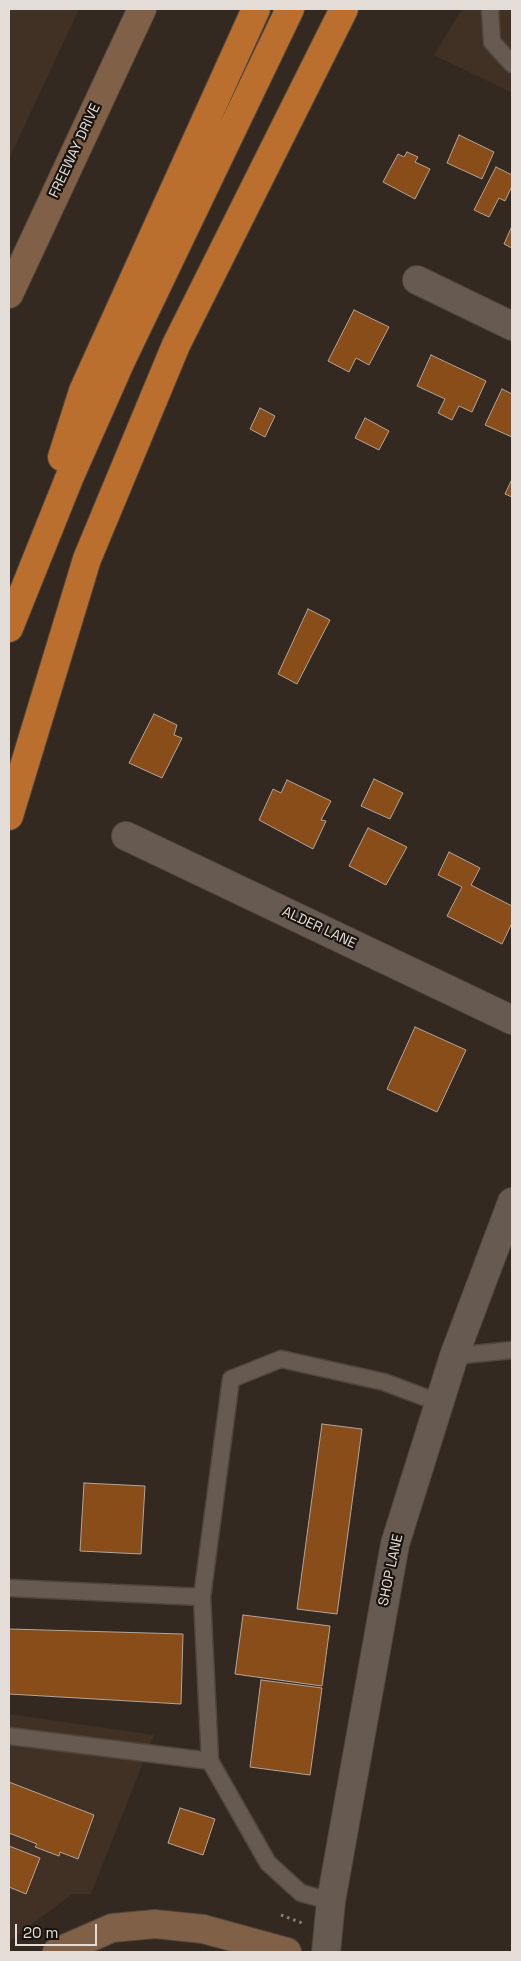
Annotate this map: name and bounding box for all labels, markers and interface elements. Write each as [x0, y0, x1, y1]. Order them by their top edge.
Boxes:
street label: FREEWAY DRIVE [46, 101, 104, 201]
street label: ALDER LANE [279, 904, 359, 952]
street label: SHOP LANE [375, 1533, 407, 1607]
scale bar [18, 1914, 100, 1946]
text: 20 m [23, 1923, 58, 1942]

